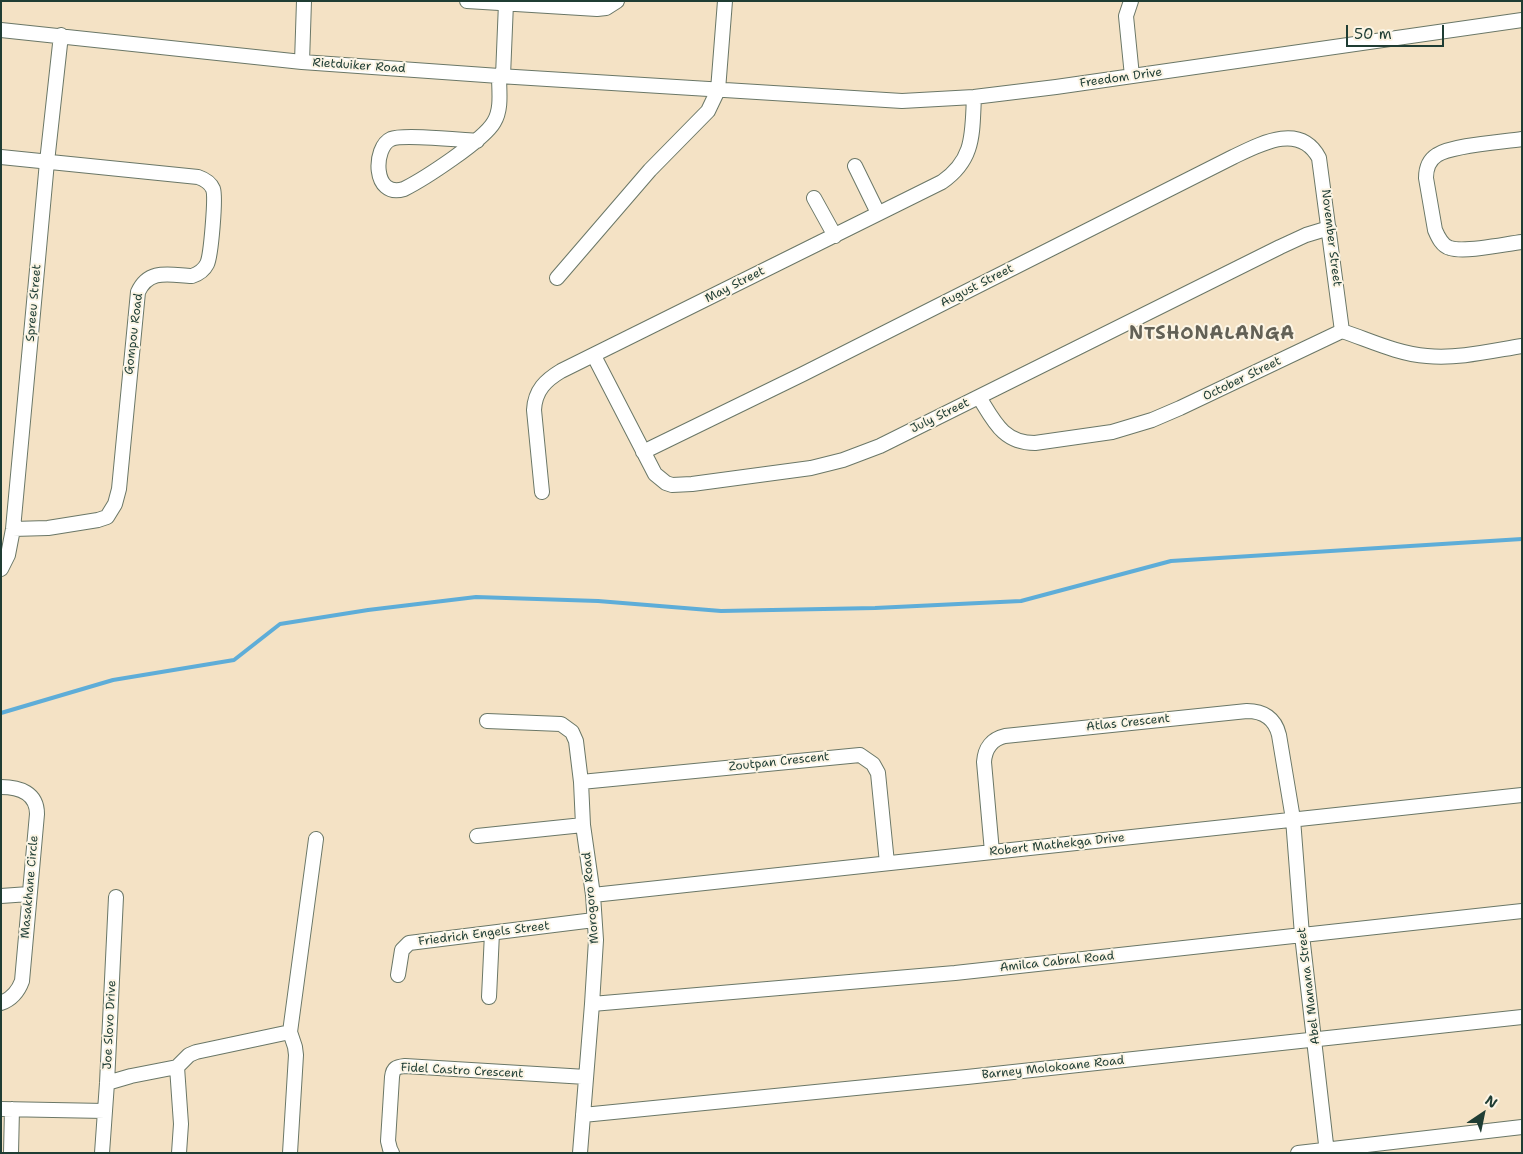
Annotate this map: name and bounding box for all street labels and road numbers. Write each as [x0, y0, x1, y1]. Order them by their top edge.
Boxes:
street label: Rietduiker Road [312, 56, 406, 76]
street label: Freedom Drive [1079, 65, 1163, 91]
street label: November Street [1318, 188, 1344, 288]
street label: August Street [938, 261, 1016, 311]
street label: Spreeu Street [23, 264, 45, 342]
street label: May Street [703, 264, 767, 306]
street label: Gompou Road [122, 293, 146, 375]
street label: October Street [1201, 354, 1283, 404]
street label: July Street [908, 396, 972, 436]
street label: Atlas Crescent [1085, 711, 1171, 735]
street label: Zoutpan Crescent [728, 750, 830, 774]
street label: Robert Mathekga Drive [989, 831, 1125, 859]
street label: Masakhane Circle [18, 835, 42, 939]
street label: Morogoro Road [580, 852, 602, 944]
street label: Friedrich Engels Street [418, 919, 550, 949]
street label: Abel Manana Street [1295, 927, 1323, 1045]
street label: Amilca Cabral Road [999, 949, 1115, 975]
street label: Joe Slovo Drive [100, 980, 120, 1070]
street label: Barney Molokoane Road [981, 1053, 1125, 1083]
street label: Fidel Castro Crescent [400, 1061, 524, 1081]

